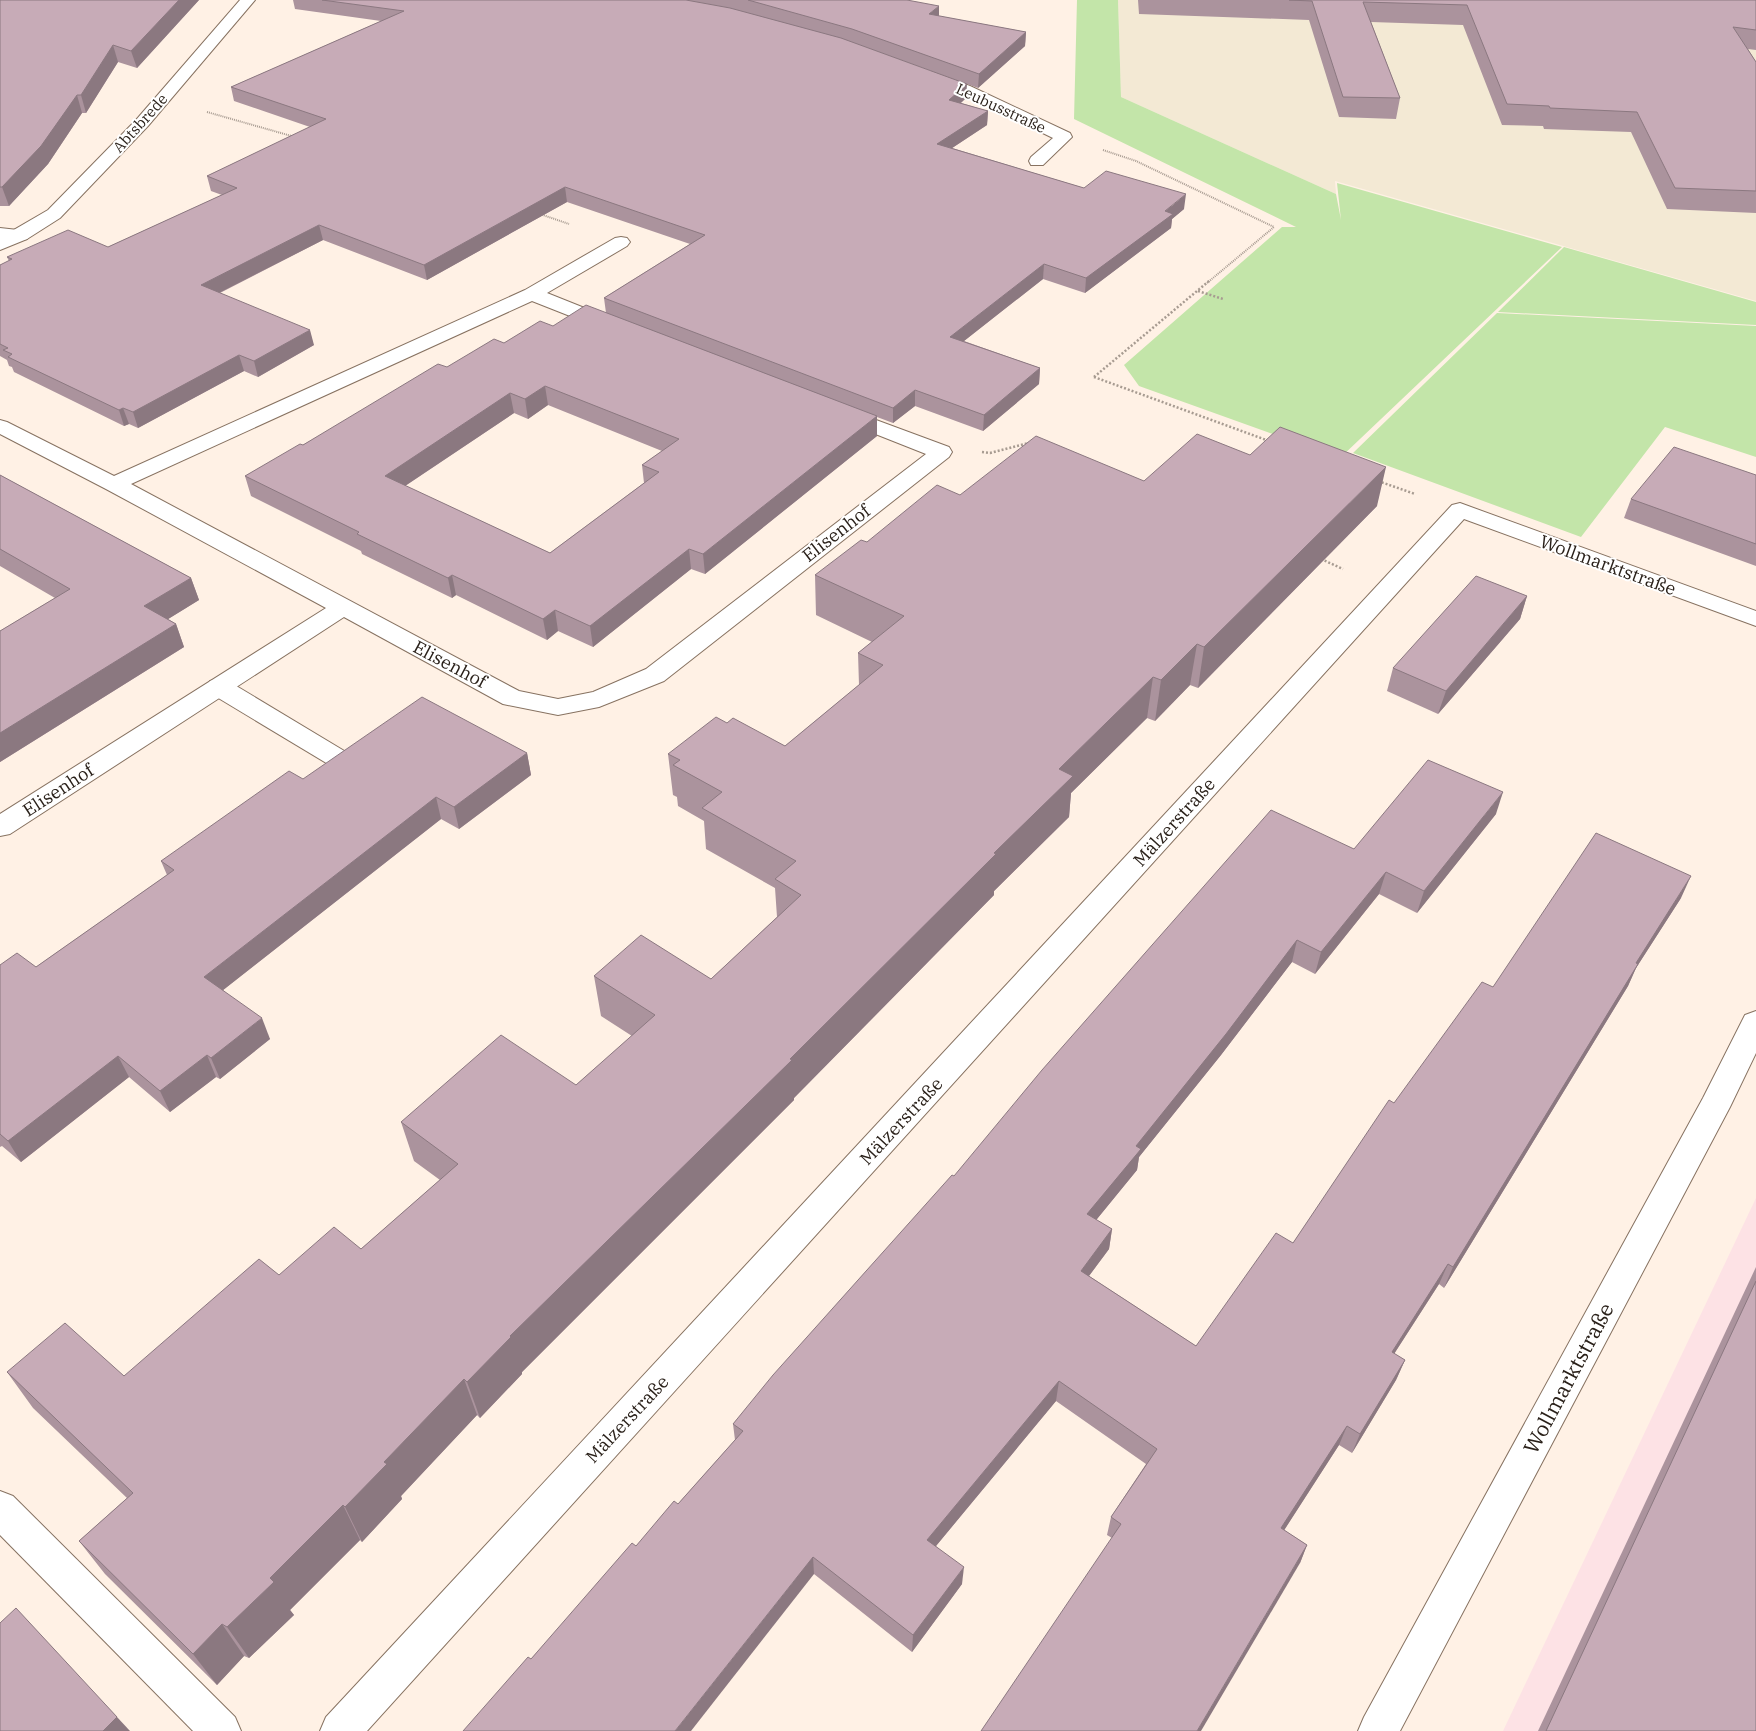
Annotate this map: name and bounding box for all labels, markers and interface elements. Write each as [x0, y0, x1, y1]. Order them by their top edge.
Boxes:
street label: Leubusstraße [953, 79, 1049, 137]
street label: Abtsbrede [109, 90, 171, 156]
street label: Elisenhof [797, 498, 876, 567]
street label: Wollmarktstraße [1537, 530, 1679, 600]
street label: Elisenhof [409, 635, 492, 694]
street label: Elisenhof [18, 758, 99, 821]
street label: Mälzerstraße [1128, 773, 1220, 871]
street label: Mälzerstraße [855, 1072, 947, 1170]
street label: Wollmarktstraße [1516, 1298, 1620, 1458]
street label: Mälzerstraße [581, 1370, 673, 1468]

